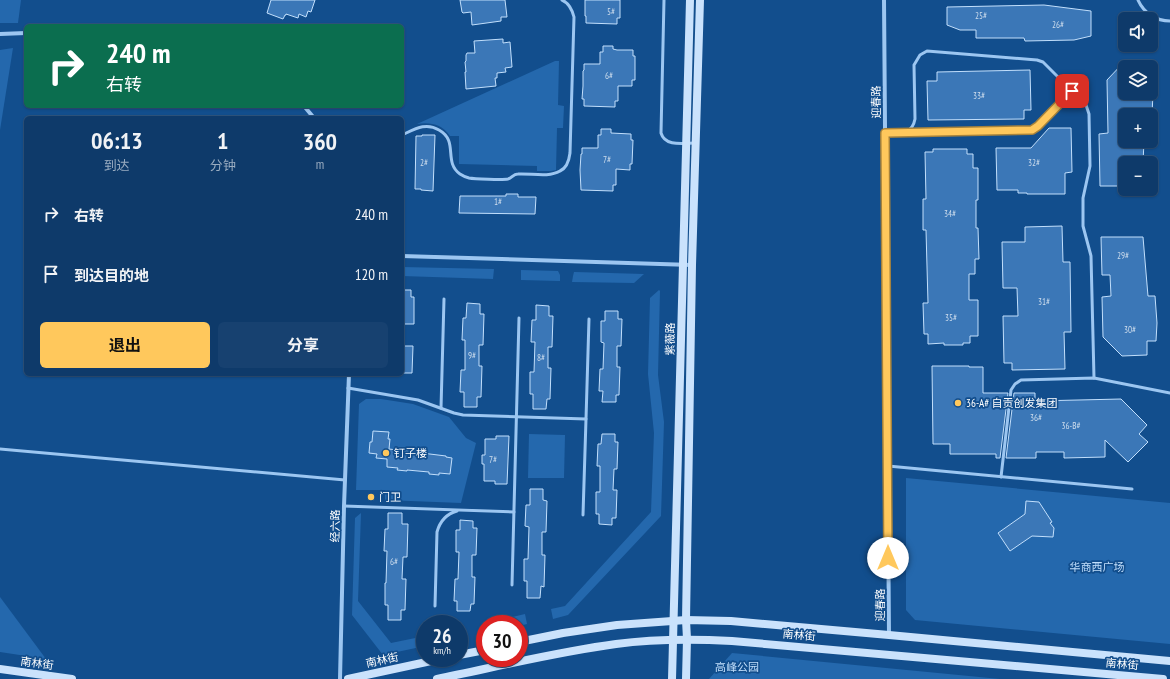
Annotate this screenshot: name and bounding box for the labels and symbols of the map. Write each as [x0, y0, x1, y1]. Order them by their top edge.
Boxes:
house number: 5# [607, 6, 615, 17]
house number: 25# [975, 10, 987, 21]
house number: 26# [1052, 19, 1064, 30]
house number: 6# [605, 70, 613, 81]
pin [1055, 74, 1089, 108]
street label: 迎春路 [869, 85, 883, 119]
house number: 33# [973, 90, 985, 101]
house number: 7# [603, 154, 611, 165]
house number: 2# [420, 157, 428, 168]
house number: 32# [1028, 157, 1040, 168]
house number: 1# [494, 196, 502, 207]
house number: 34# [944, 208, 956, 219]
house number: 29# [1117, 250, 1129, 261]
house number: 31# [1038, 296, 1050, 307]
house number: 35# [945, 312, 957, 323]
street label: 紫薇路 [663, 322, 677, 356]
house number: 30# [1124, 324, 1136, 335]
house number: 9# [468, 350, 476, 361]
house number: 8# [537, 352, 545, 363]
place label: 36-A# 自贡创发集团 [966, 396, 1058, 410]
marker: 36-A# 自贡创发集团 [953, 398, 963, 408]
house number: 36# [1030, 412, 1042, 423]
house number: 36-B# [1061, 420, 1081, 431]
place label: 钉子楼 [394, 446, 427, 460]
marker: 钉子楼 [381, 448, 391, 458]
house number: 7# [489, 454, 497, 465]
place label: 门卫 [379, 490, 401, 504]
marker: 门卫 [366, 492, 376, 502]
street label: 经六路 [328, 509, 342, 543]
position arrow [867, 537, 909, 579]
house number: 6# [390, 556, 398, 567]
park label: 华商西广场 [1070, 560, 1125, 574]
street label: 迎春路 [873, 589, 887, 622]
speed limit sign: 30 [476, 615, 528, 667]
street label: 南林街 [782, 627, 816, 643]
street label: 南林街 [364, 650, 400, 670]
street label: 南林街 [20, 654, 54, 672]
street label: 南林街 [1105, 656, 1139, 672]
park label: 高峰公园 [715, 660, 759, 674]

